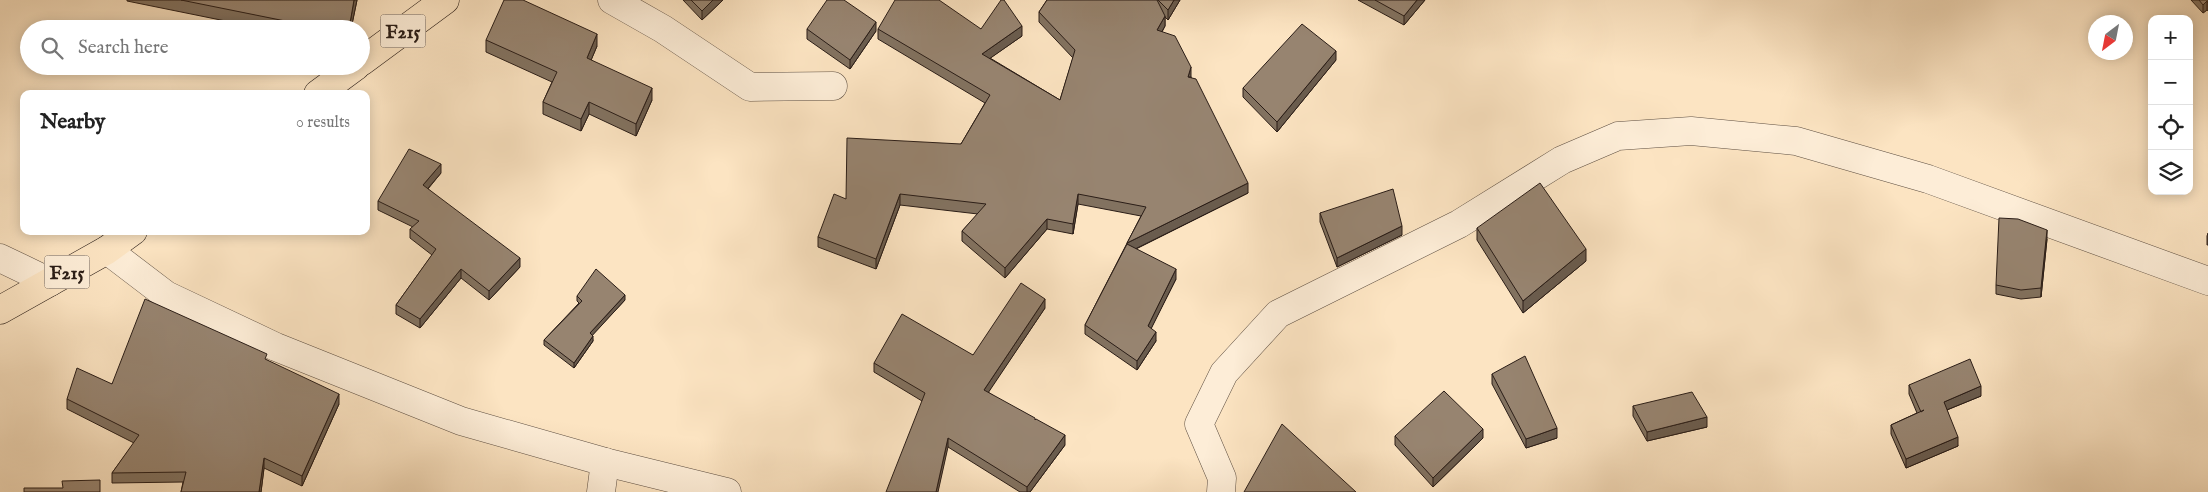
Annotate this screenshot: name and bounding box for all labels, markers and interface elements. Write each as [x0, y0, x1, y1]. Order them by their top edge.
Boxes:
road number: F215 [380, 15, 426, 48]
north arrow [2088, 15, 2133, 60]
map controls [2148, 15, 2193, 195]
button: + [2148, 15, 2193, 60]
search box [20, 20, 370, 75]
icon: search [38, 34, 66, 62]
text: Search here [78, 36, 169, 60]
button: − [2148, 60, 2193, 105]
button: locate [2148, 105, 2193, 150]
text: Nearby [40, 109, 105, 136]
text: 0 results [296, 113, 350, 133]
button: layers [2148, 150, 2193, 195]
road number: F215 [44, 256, 90, 288]

